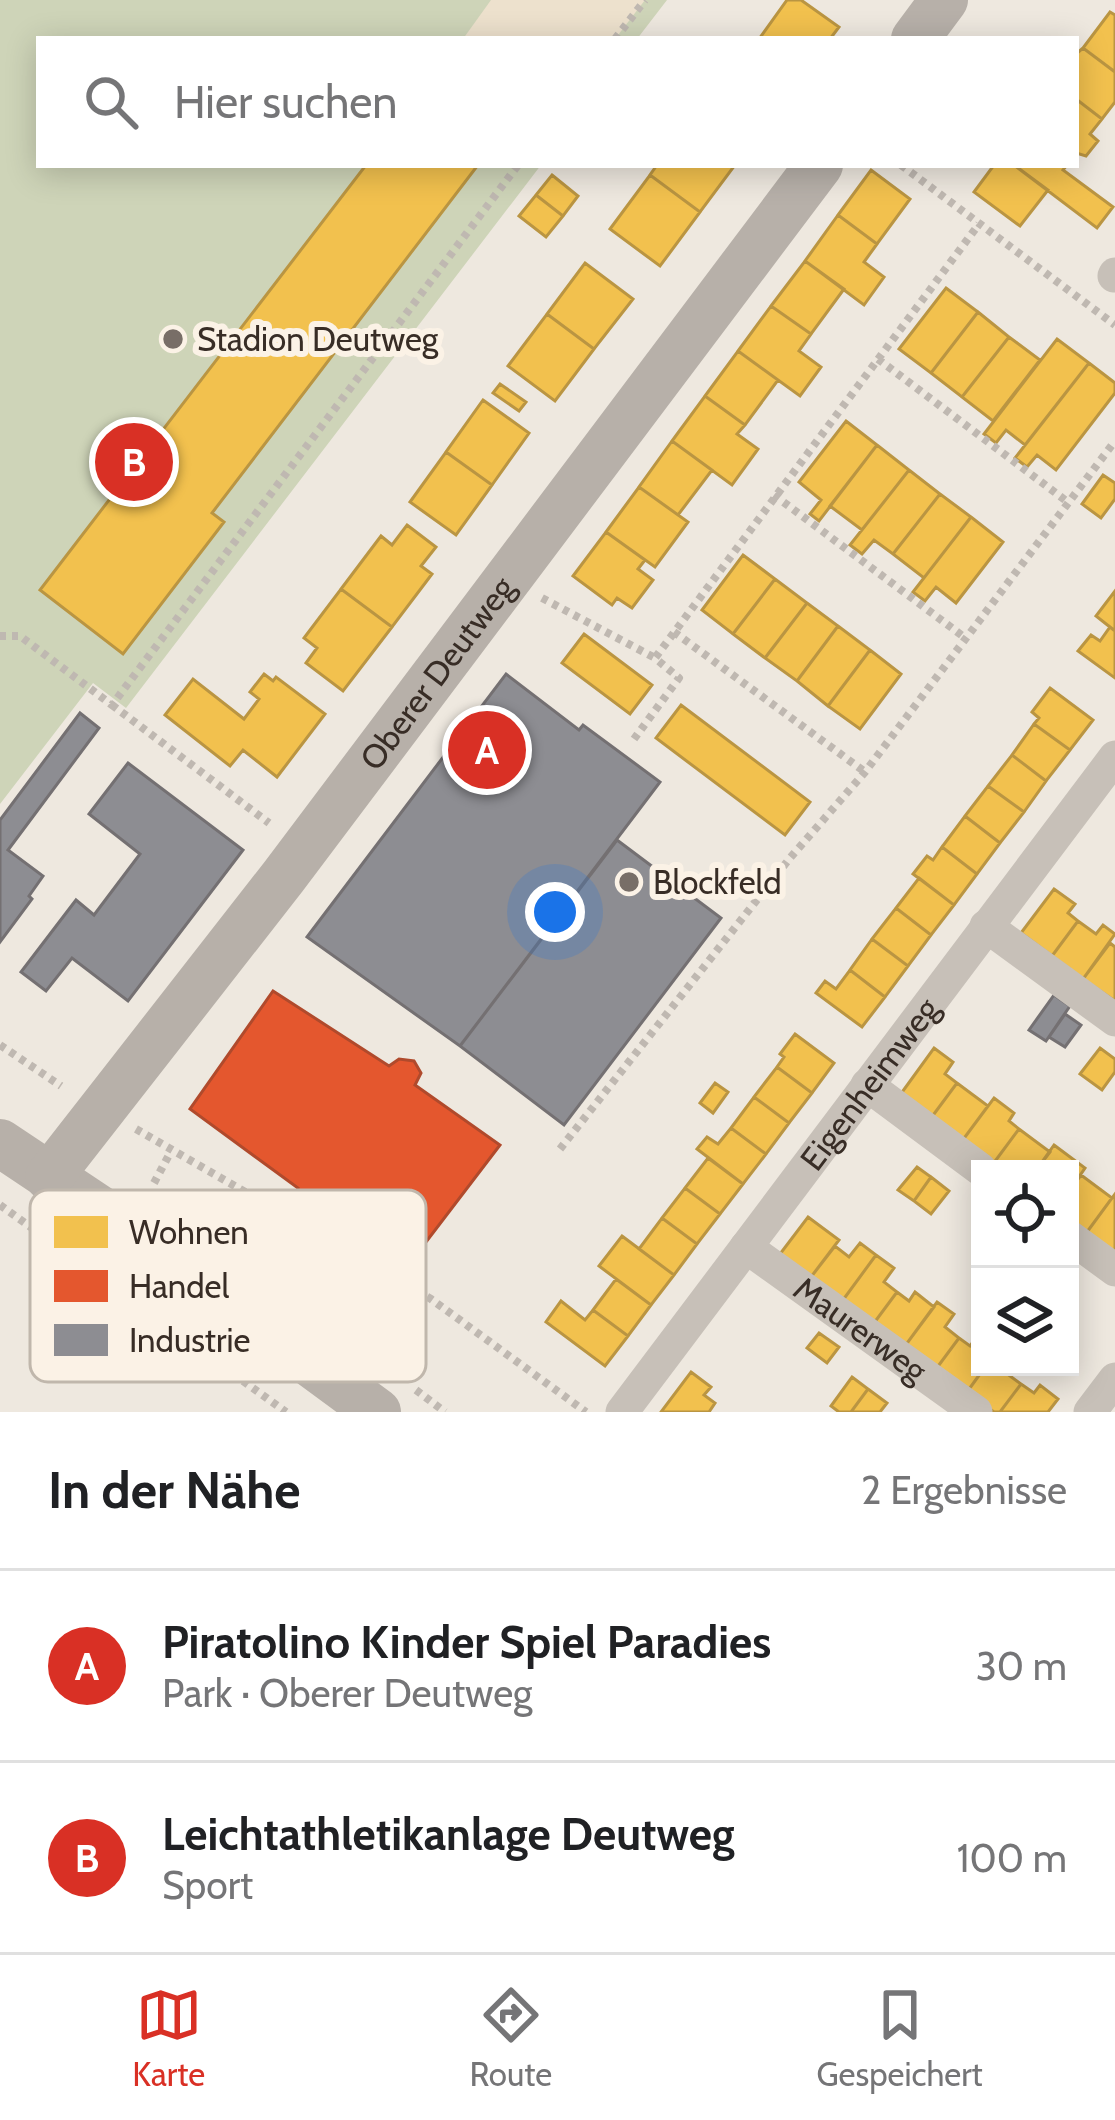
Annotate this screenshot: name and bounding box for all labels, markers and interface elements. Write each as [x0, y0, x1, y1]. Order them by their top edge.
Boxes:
search box [36, 36, 1079, 168]
icon: search [78, 69, 144, 135]
text: Hier suchen [174, 75, 398, 129]
place label: Stadion Deutweg [197, 319, 439, 359]
marker: Stadion Deutweg [160, 326, 186, 352]
pin: B [95, 417, 173, 507]
street label: Oberer Deutweg [351, 568, 523, 777]
pin: A [448, 705, 526, 795]
place label: Blockfeld [653, 862, 781, 902]
marker: Blockfeld [616, 869, 642, 895]
your location [525, 882, 585, 942]
street label: Eigenheimweg [791, 989, 947, 1178]
map controls [971, 1160, 1079, 1376]
button: locate [971, 1160, 1079, 1268]
legend [30, 1190, 426, 1382]
text: Wohnen [129, 1212, 249, 1252]
text: Handel [129, 1266, 229, 1306]
street label: Maurerweg [786, 1268, 935, 1391]
button: layers [971, 1268, 1079, 1376]
text: Industrie [129, 1320, 250, 1360]
text: In der Nähe [48, 1459, 301, 1521]
text: 2 Ergebnisse [861, 1466, 1067, 1514]
text: Piratolino Kinder Spiel Paradies [162, 1615, 771, 1669]
text: A [75, 1642, 99, 1690]
text: 30 m [976, 1642, 1067, 1690]
text: Park · Oberer Deutweg [162, 1669, 533, 1717]
text: Leichtathletikanlage Deutweg [162, 1807, 735, 1861]
text: B [75, 1834, 99, 1882]
text: 100 m [957, 1834, 1067, 1882]
text: Sport [162, 1861, 253, 1909]
tab: Karte [132, 1982, 205, 2094]
tab: Route [470, 1982, 552, 2094]
tab: Gespeichert [817, 1982, 983, 2094]

